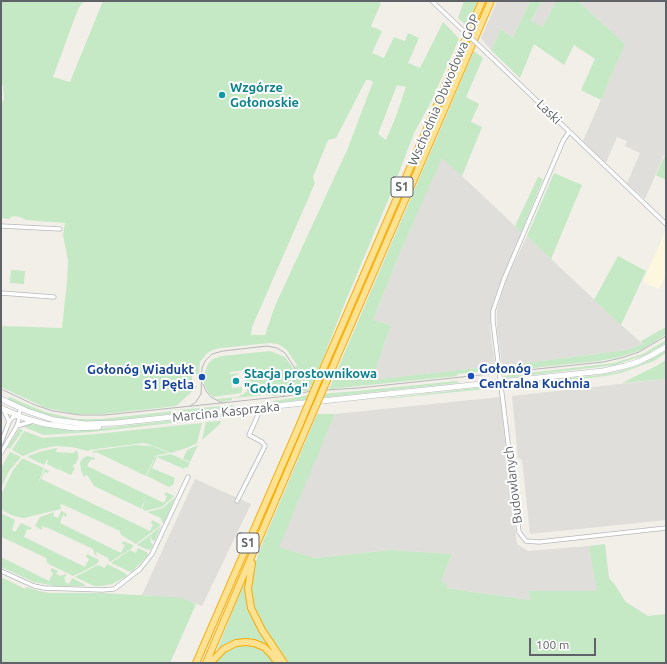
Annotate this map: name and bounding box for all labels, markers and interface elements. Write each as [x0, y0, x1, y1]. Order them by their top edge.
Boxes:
street label: Wschodnia Obwodowa GOP [405, 12, 483, 168]
place label: Wzgórze Gołonoskie [230, 80, 299, 111]
marker: Wzgórze Gołonoskie [217, 90, 227, 100]
street label: Laski [533, 96, 565, 128]
road number: S1 [391, 177, 413, 197]
place label: Gołonóg Centralna Kuchnia [479, 361, 590, 392]
place label: Gołonóg Wiadukt S1 Pętla [87, 362, 194, 393]
place label: Stacja prostownikowa "Gołonóg" [244, 366, 377, 397]
marker: Gołonóg Centralna Kuchnia [466, 371, 476, 381]
marker: Gołonóg Wiadukt S1 Pętla [197, 372, 207, 382]
marker: Stacja prostownikowa "Gołonóg" [231, 376, 241, 386]
street label: Marcina Kasprzaka [172, 399, 280, 425]
street label: Budowlanych [500, 445, 526, 525]
road number: S1 [237, 533, 259, 553]
scale bar [531, 630, 598, 656]
text: 100 m [536, 638, 569, 651]

